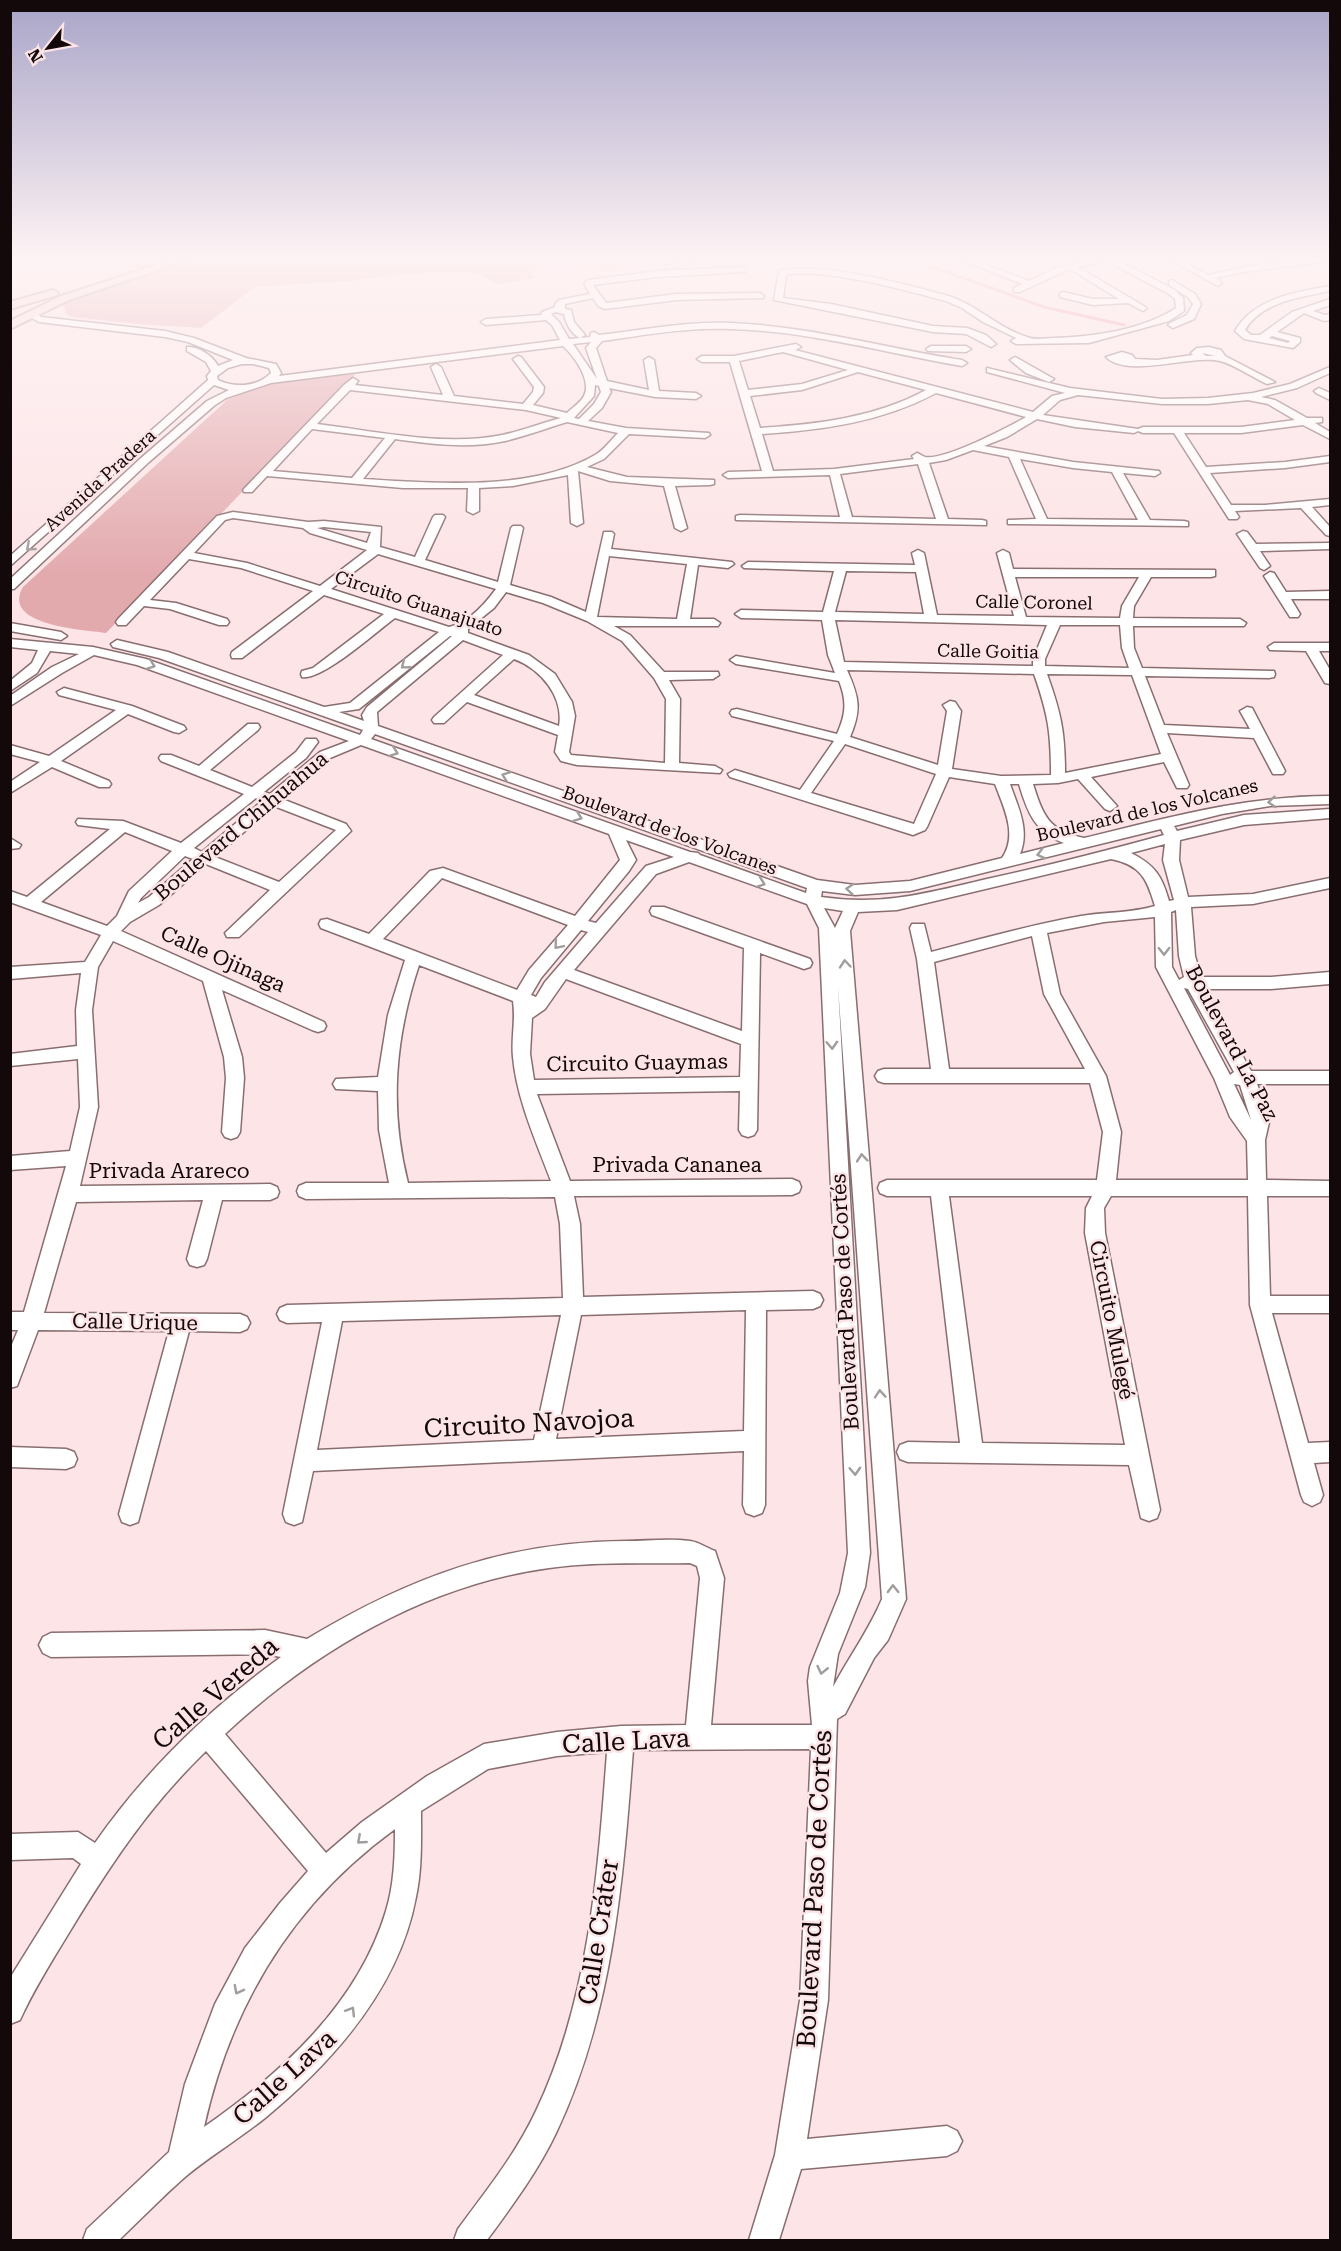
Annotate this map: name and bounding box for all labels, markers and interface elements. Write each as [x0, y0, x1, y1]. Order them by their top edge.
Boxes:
north arrow [18, 18, 78, 78]
text: N [24, 45, 47, 66]
street label: Avenida Pradera [40, 425, 160, 535]
one-way arrow [26, 540, 37, 551]
street label: Circuito Guanajuato [332, 566, 506, 640]
street label: Calle Coronel [975, 590, 1093, 614]
street label: Calle Goitia [937, 640, 1039, 662]
one-way arrow [145, 658, 156, 671]
one-way arrow [401, 658, 412, 669]
one-way arrow [388, 745, 399, 758]
street label: Boulevard Chihuahua [149, 746, 333, 906]
one-way arrow [501, 770, 512, 783]
street label: Boulevard de los Volcanes [1034, 774, 1260, 846]
street label: Boulevard de los Volcanes [560, 781, 780, 879]
one-way arrow [1268, 795, 1277, 808]
one-way arrow [572, 810, 582, 823]
one-way arrow [1036, 847, 1046, 860]
one-way arrow [755, 875, 766, 888]
one-way arrow [846, 883, 855, 896]
street label: Calle Ojinaga [157, 921, 290, 997]
one-way arrow [555, 938, 566, 949]
one-way arrow [1158, 947, 1170, 956]
one-way arrow [839, 959, 852, 968]
street label: Boulevard La Paz [1181, 961, 1283, 1125]
one-way arrow [826, 1041, 839, 1050]
street label: Circuito Guaymas [546, 1049, 728, 1077]
street label: Privada Cananea [592, 1153, 762, 1177]
one-way arrow [856, 1154, 869, 1163]
street label: Privada Arareco [88, 1159, 250, 1183]
street label: Boulevard Paso de Cortés [826, 1173, 864, 1431]
street label: Circuito Mulegé [1085, 1238, 1139, 1402]
street label: Calle Urique [72, 1309, 198, 1335]
one-way arrow [874, 1390, 887, 1399]
street label: Circuito Navojoa [423, 1403, 635, 1443]
one-way arrow [848, 1466, 861, 1475]
one-way arrow [887, 1584, 899, 1593]
street label: Calle Vereda [146, 1630, 284, 1756]
one-way arrow [816, 1665, 829, 1675]
street label: Calle Lava [561, 1723, 691, 1759]
street label: Boulevard Paso de Cortés [791, 1729, 837, 2049]
one-way arrow [357, 1833, 368, 1844]
street label: Calle Cráter [572, 1857, 624, 2007]
one-way arrow [234, 1983, 245, 1994]
one-way arrow [344, 2007, 355, 2018]
street label: Calle Lava [226, 2023, 342, 2131]

